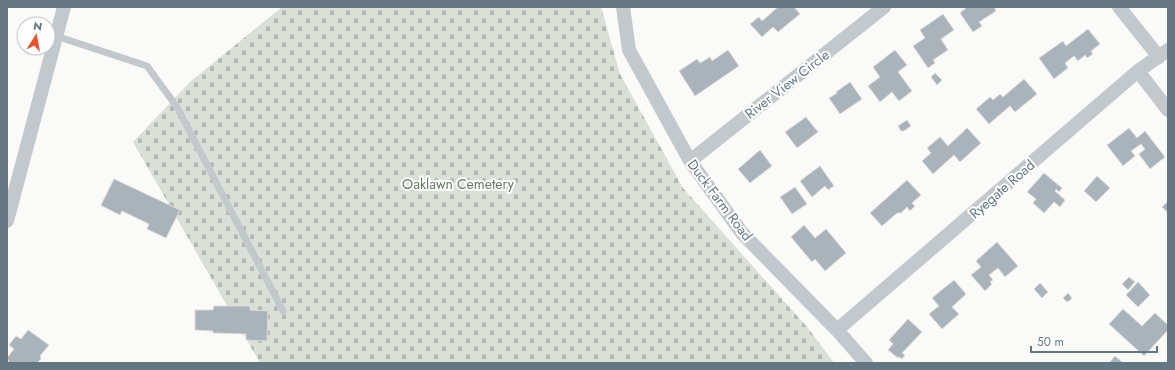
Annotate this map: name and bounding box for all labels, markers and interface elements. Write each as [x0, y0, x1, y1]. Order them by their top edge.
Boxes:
north arrow [16, 16, 56, 56]
text: N [32, 17, 44, 35]
street label: River View Circle [741, 45, 833, 123]
street label: Duck Farm Road [683, 155, 757, 245]
street label: Ryegate Road [965, 155, 1039, 223]
park label: Oaklawn Cemetery [402, 174, 515, 194]
scale bar [1031, 328, 1157, 354]
text: 50 m [1037, 333, 1064, 351]

